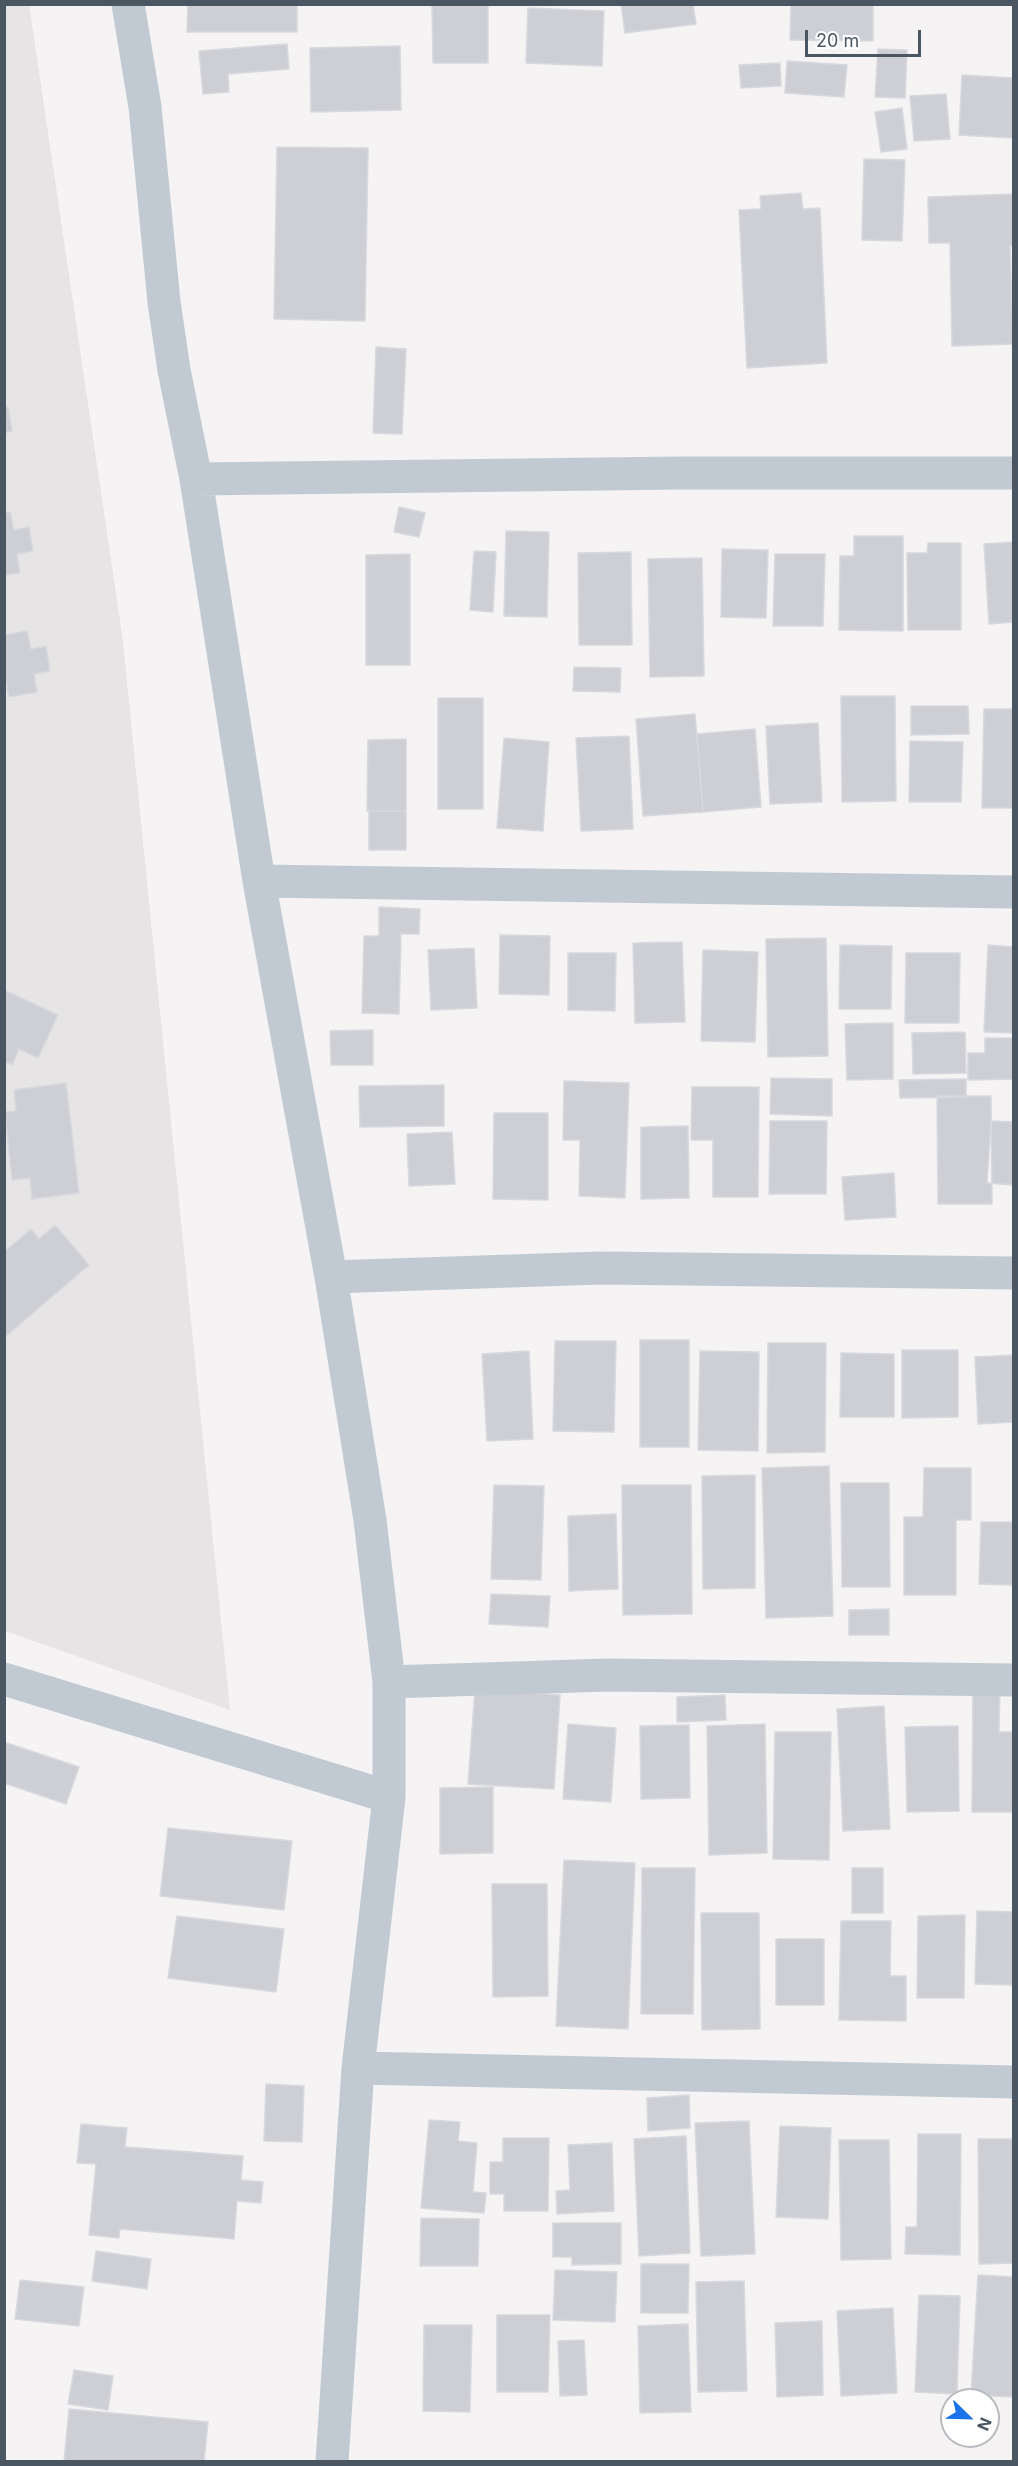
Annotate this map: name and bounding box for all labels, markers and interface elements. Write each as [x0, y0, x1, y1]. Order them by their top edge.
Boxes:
scale bar [808, 18, 924, 56]
text: 20 m [816, 30, 859, 51]
north arrow [940, 2388, 1000, 2448]
text: N [973, 2415, 996, 2434]

